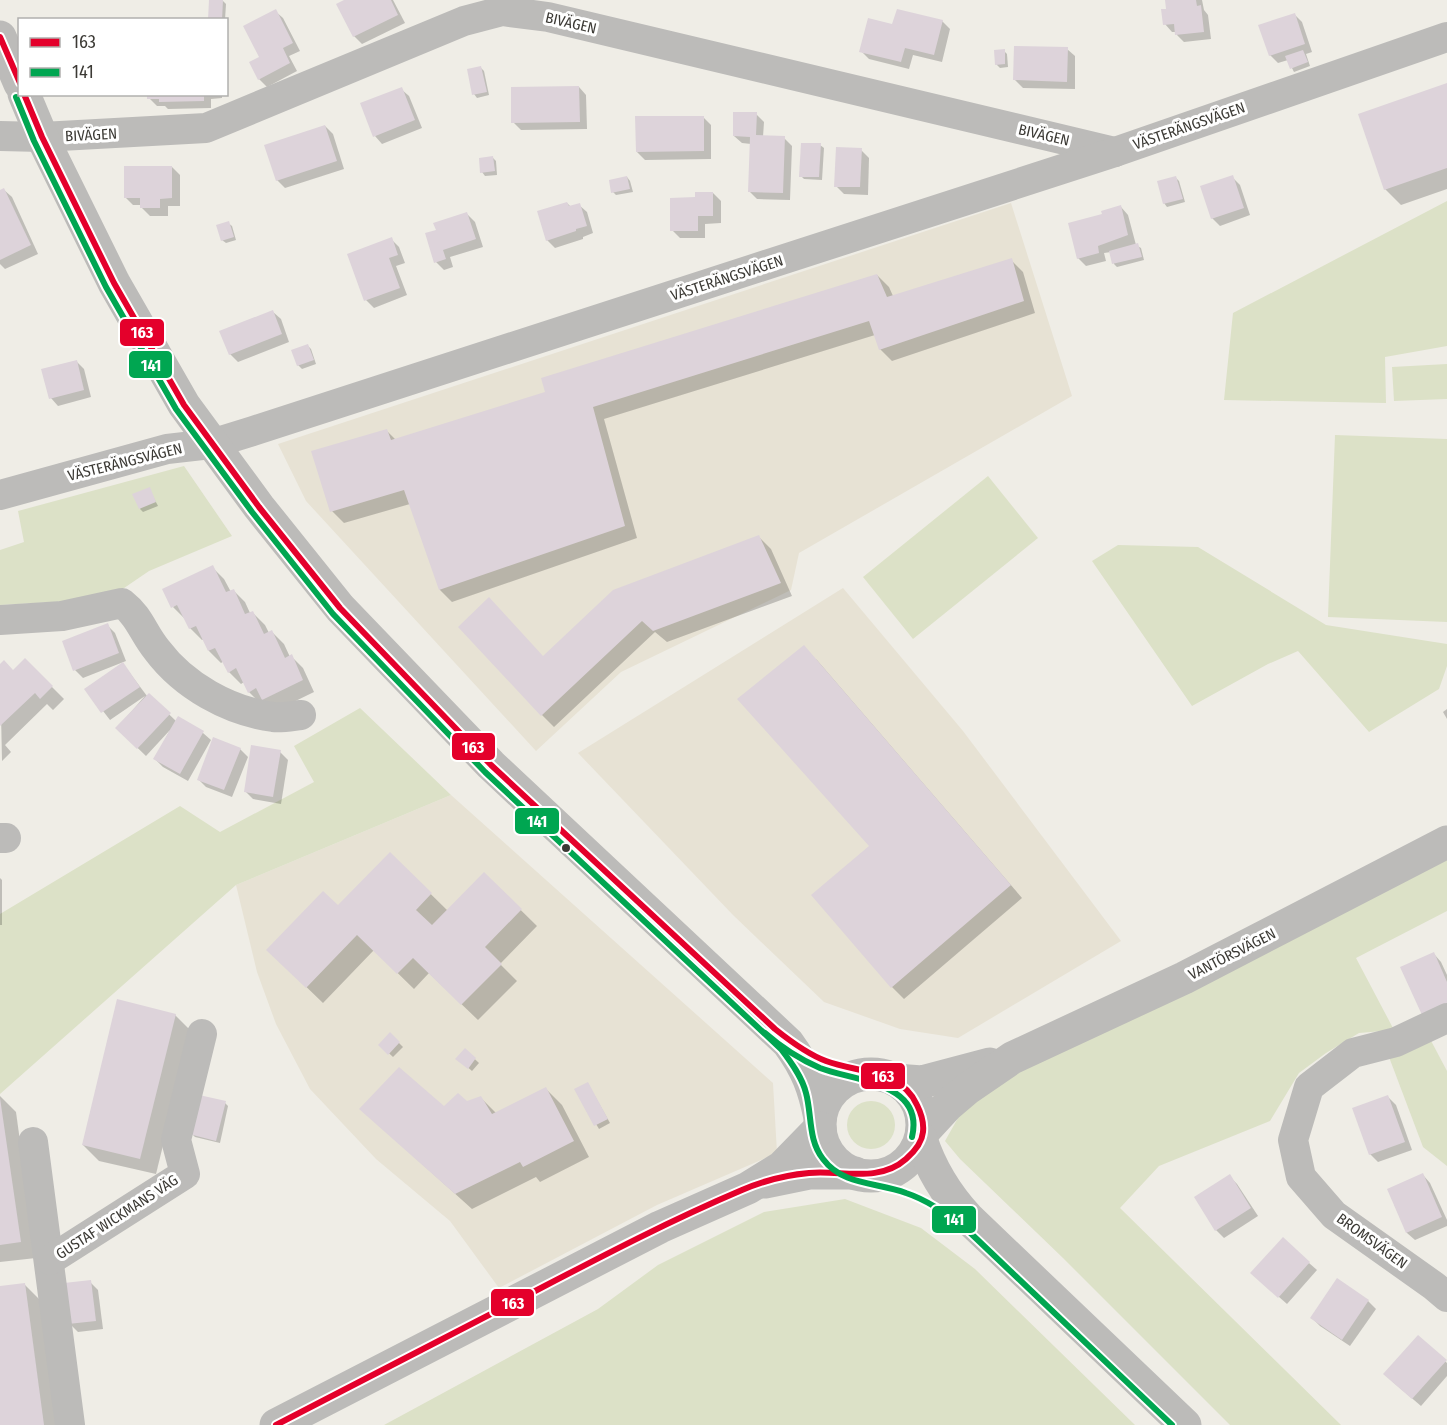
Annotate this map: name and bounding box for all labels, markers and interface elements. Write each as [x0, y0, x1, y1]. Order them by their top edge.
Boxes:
street label: BIVÄGEN [544, 8, 598, 38]
legend [18, 18, 228, 96]
text: 163 [72, 31, 96, 53]
text: 141 [72, 61, 94, 83]
street label: VÄSTERÄNGSVÄGEN [1131, 98, 1247, 154]
street label: BIVÄGEN [1017, 120, 1071, 150]
street label: BIVÄGEN [65, 125, 117, 145]
street label: VÄSTERÄNGSVÄGEN [668, 251, 786, 305]
line badge: 163 [119, 318, 165, 347]
text: 163 [131, 323, 154, 342]
line badge: 141 [128, 350, 173, 379]
text: 141 [141, 356, 161, 375]
street label: VÄSTERÄNGSVÄGEN [66, 439, 184, 485]
line badge: 163 [451, 732, 496, 761]
text: 163 [462, 738, 485, 757]
line badge: 141 [514, 807, 560, 835]
text: 141 [527, 812, 547, 831]
unlabelled marker [560, 842, 572, 854]
street label: VANTÖRSVÄGEN [1185, 924, 1279, 984]
line badge: 163 [860, 1062, 906, 1090]
text: 163 [872, 1067, 895, 1086]
street label: GUSTAF WICKMANS VÄG [53, 1171, 181, 1263]
line badge: 141 [931, 1205, 977, 1234]
street label: BROMSVÄGEN [1333, 1209, 1411, 1273]
text: 141 [944, 1210, 964, 1229]
line badge: 163 [490, 1288, 535, 1317]
text: 163 [502, 1294, 525, 1313]

